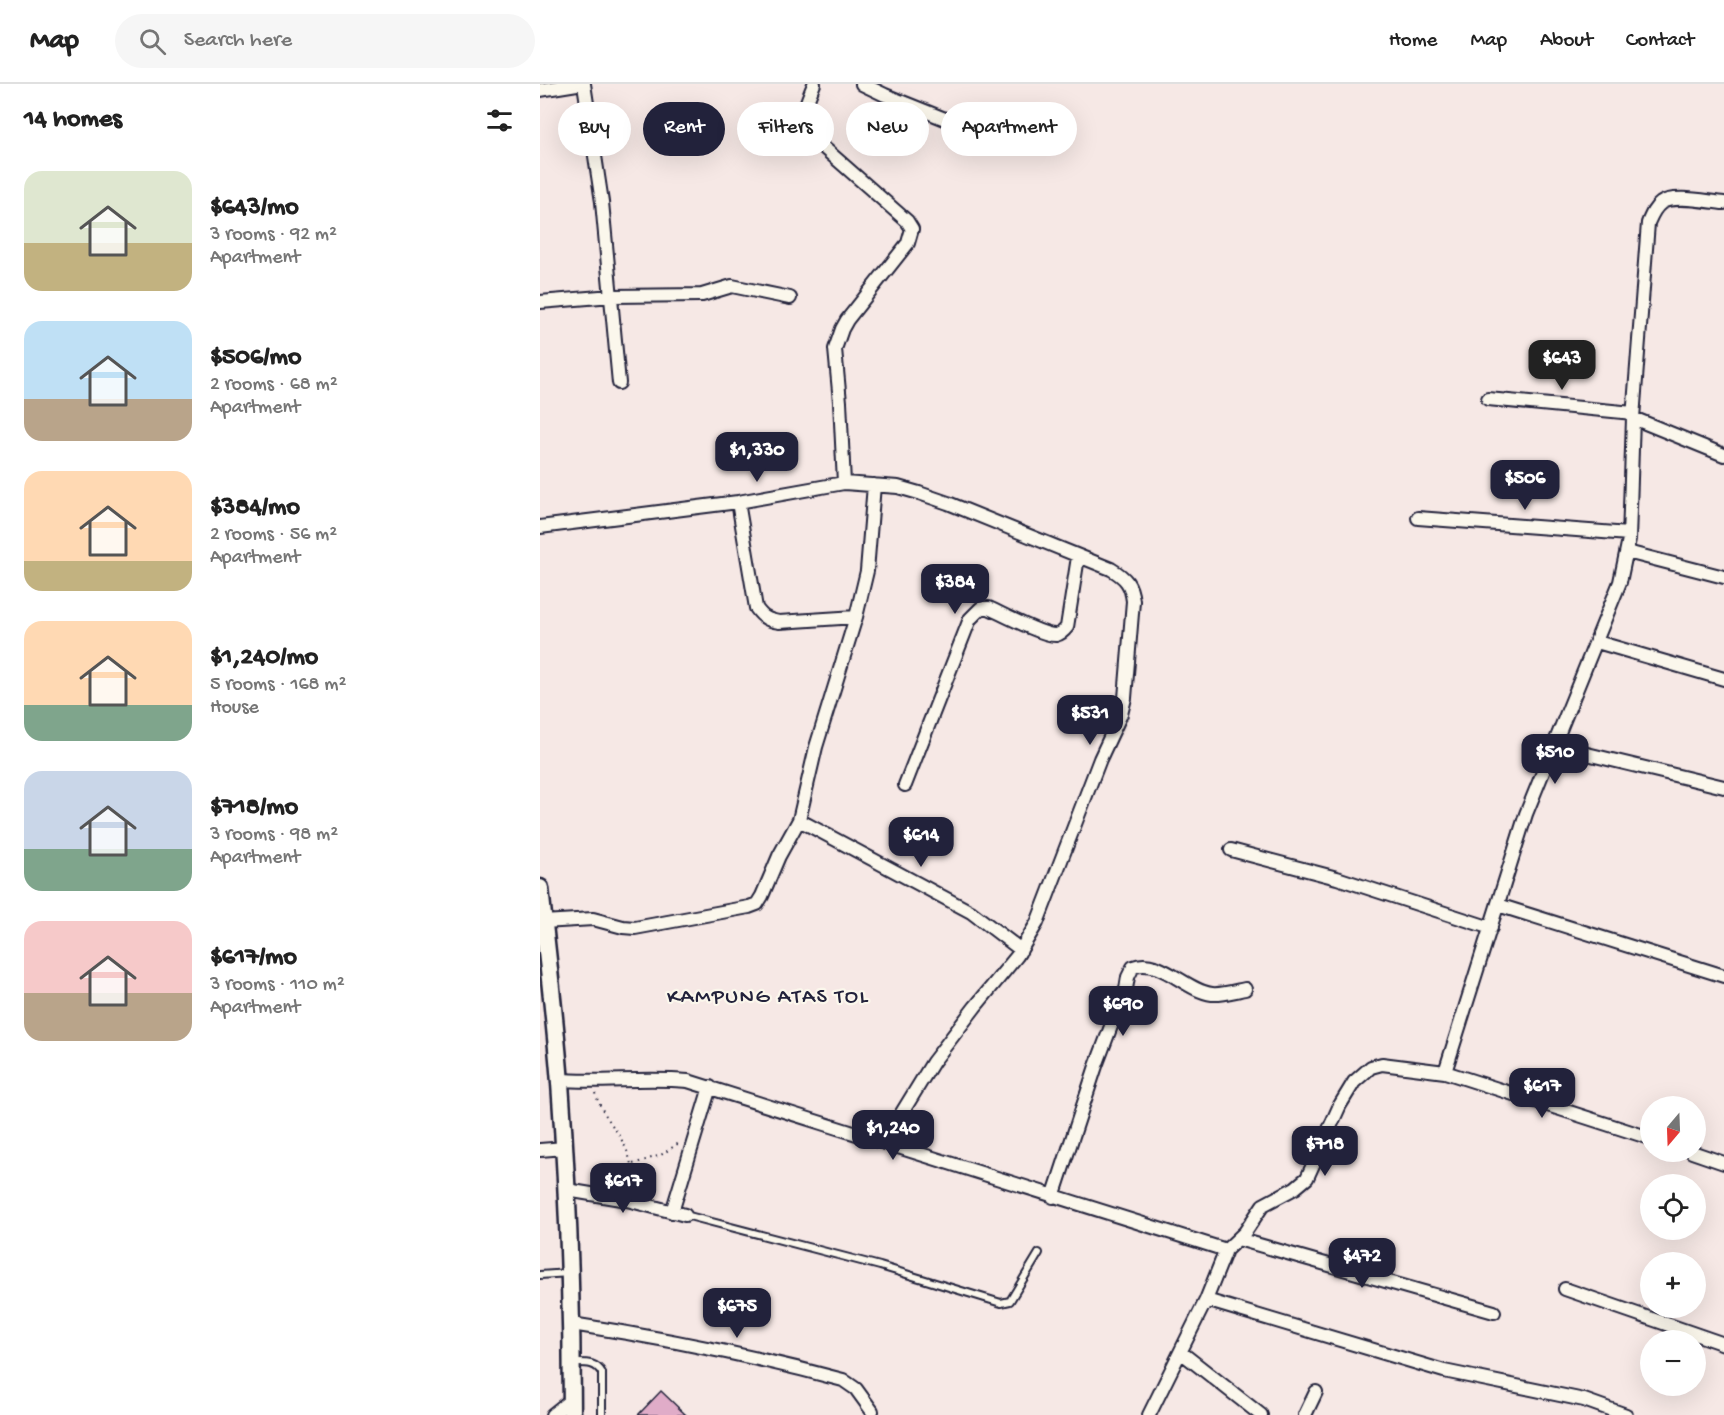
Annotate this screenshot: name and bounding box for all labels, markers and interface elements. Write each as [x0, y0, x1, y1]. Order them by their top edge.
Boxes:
search box [115, 14, 535, 68]
text: Map [30, 25, 79, 58]
icon: search [136, 25, 169, 58]
text: Search here [184, 28, 292, 54]
text: Home [1389, 29, 1437, 54]
text: Map [1470, 29, 1507, 54]
text: About [1540, 29, 1593, 54]
text: Contact [1626, 29, 1694, 54]
chip: Buy [558, 102, 631, 156]
chip: Rent [643, 102, 725, 156]
chip: Filters [737, 102, 834, 156]
chip: New [846, 102, 929, 156]
chip: Apartment [941, 102, 1077, 156]
icon: filters [483, 104, 516, 137]
text: 14 homes [24, 105, 122, 136]
text: $643/mo [210, 193, 299, 224]
icon: home [72, 195, 144, 267]
text: 3 rooms · 92 m² [210, 224, 337, 247]
text: Apartment [210, 247, 300, 270]
pin: $643 [1526, 340, 1598, 391]
text: $506/mo [210, 343, 302, 374]
icon: home [72, 345, 144, 417]
text: $643 [1543, 348, 1581, 371]
text: 2 rooms · 68 m² [210, 374, 338, 397]
text: Apartment [210, 397, 300, 420]
pin: $1,330 [708, 432, 806, 483]
text: $1,330 [729, 440, 785, 463]
pin: $506 [1489, 460, 1561, 511]
text: $506 [1505, 468, 1546, 491]
text: $384/mo [210, 493, 300, 524]
icon: home [72, 495, 144, 567]
text: 2 rooms · 56 m² [210, 524, 337, 547]
text: Apartment [210, 547, 300, 570]
pin: $384 [919, 564, 991, 615]
text: $384 [935, 572, 975, 595]
text: $1,240/mo [210, 643, 318, 674]
icon: home [72, 645, 144, 717]
text: 5 rooms · 168 m² [210, 674, 346, 697]
pin: $531 [1054, 695, 1126, 746]
text: House [210, 697, 259, 720]
text: $531 [1071, 703, 1109, 726]
pin: $510 [1519, 734, 1591, 785]
text: $510 [1536, 742, 1574, 765]
text: $718/mo [210, 793, 298, 824]
icon: home [72, 795, 144, 867]
pin: $614 [885, 817, 957, 868]
text: 3 rooms · 98 m² [210, 824, 338, 847]
text: $614 [903, 825, 939, 848]
text: Apartment [210, 847, 300, 870]
text: $617/mo [210, 943, 297, 974]
icon: home [72, 945, 144, 1017]
text: 3 rooms · 110 m² [210, 974, 345, 997]
district label: KAMPUNG ATAS TOL [667, 985, 869, 1011]
pin: $690 [1087, 986, 1159, 1037]
text: $690 [1103, 994, 1143, 1017]
text: Apartment [210, 997, 300, 1020]
pin: $617 [1506, 1068, 1578, 1119]
text: $617 [1523, 1076, 1561, 1099]
north arrow [1640, 1096, 1706, 1162]
map controls [1640, 1096, 1706, 1396]
pin: $1,240 [844, 1110, 942, 1161]
text: $1,240 [866, 1118, 920, 1141]
pin: $718 [1289, 1126, 1361, 1177]
text: $718 [1306, 1134, 1344, 1157]
pin: $617 [587, 1163, 659, 1214]
text: $617 [604, 1171, 642, 1194]
button: locate [1640, 1174, 1706, 1240]
pin: $472 [1326, 1238, 1398, 1289]
text: $472 [1343, 1246, 1381, 1269]
button: + [1640, 1252, 1706, 1318]
pin: $675 [701, 1288, 773, 1339]
text: $675 [717, 1296, 757, 1319]
button: − [1640, 1330, 1706, 1396]

